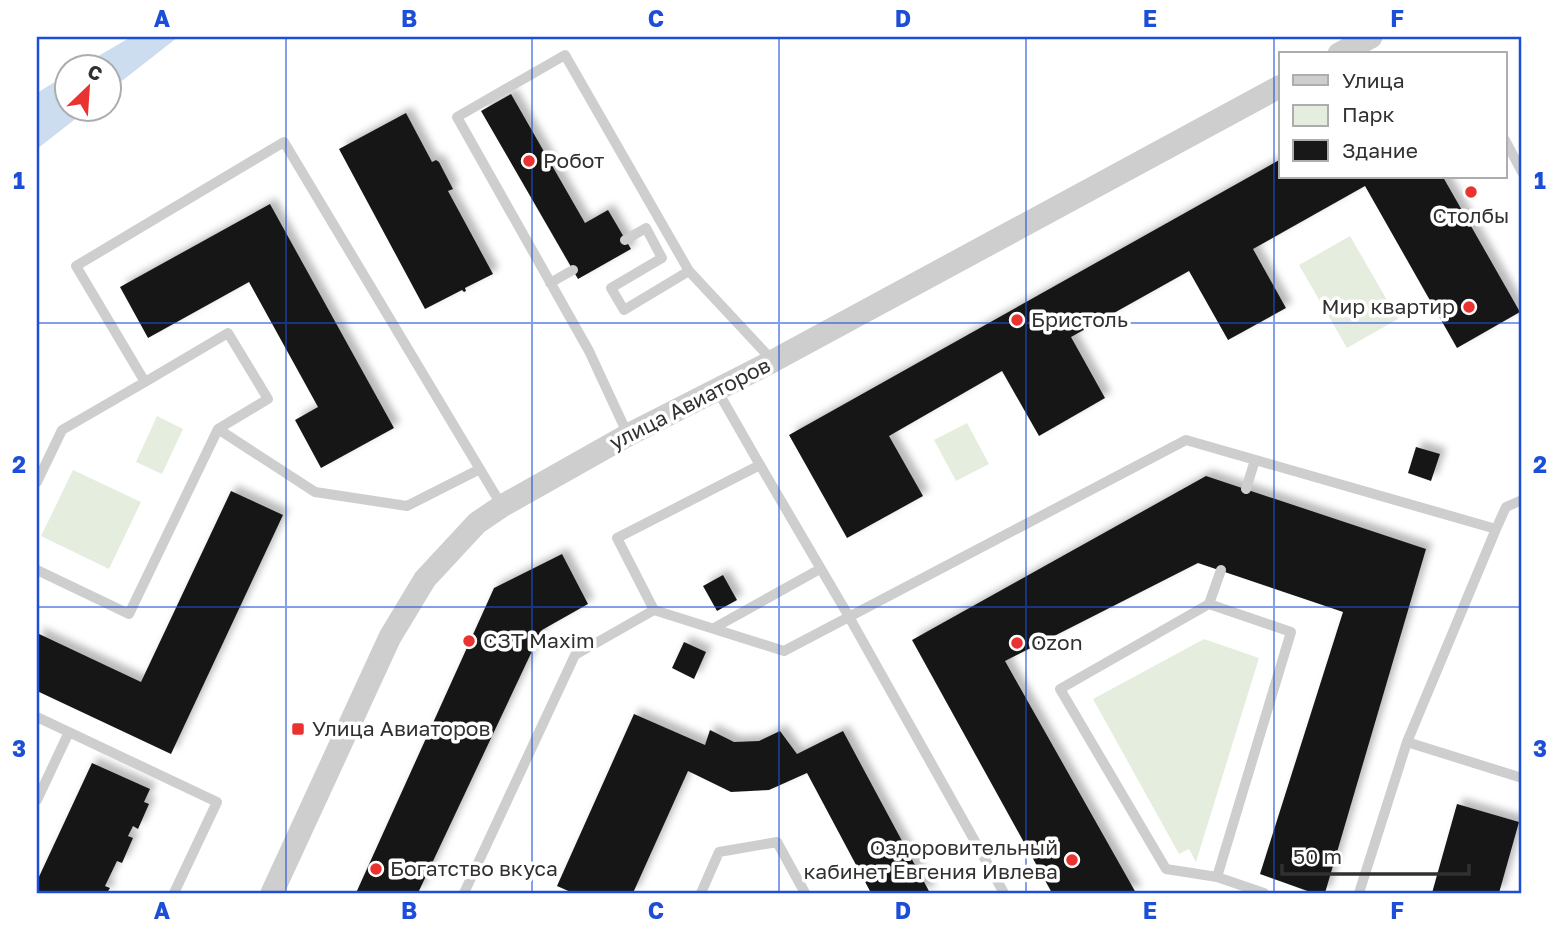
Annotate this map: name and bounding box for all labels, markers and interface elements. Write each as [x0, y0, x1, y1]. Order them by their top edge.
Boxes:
text: A [154, 4, 171, 32]
text: B [401, 4, 417, 32]
text: C [648, 4, 664, 32]
text: D [895, 4, 911, 32]
text: E [1143, 4, 1157, 32]
text: F [1390, 4, 1404, 32]
north arrow [52, 52, 122, 122]
legend [1279, 52, 1506, 178]
text: С [84, 59, 106, 85]
text: Улица [1342, 67, 1405, 93]
text: Парк [1342, 101, 1395, 127]
text: Здание [1342, 137, 1418, 163]
place label: Робот [543, 147, 604, 173]
marker: Робот [521, 153, 537, 169]
text: 1 [13, 166, 25, 194]
text: 1 [1534, 166, 1546, 194]
marker: Столбы [1463, 184, 1479, 200]
place label: Столбы [1433, 202, 1509, 228]
place label: Мир квартир [1321, 293, 1455, 319]
marker: Мир квартир [1461, 299, 1477, 315]
place label: Бристоль [1031, 306, 1128, 332]
marker: Бристоль [1009, 312, 1025, 328]
street label: улица Авиаторов [605, 351, 774, 455]
text: 2 [12, 450, 26, 478]
text: 2 [1533, 450, 1547, 478]
place label: СЗТ Maxim [483, 627, 595, 653]
place label: Ozon [1031, 629, 1083, 655]
marker: СЗТ Maxim [461, 633, 477, 649]
marker: Ozon [1009, 635, 1025, 651]
place label: Улица Авиаторов [312, 715, 490, 741]
marker: Улица Авиаторов [290, 721, 306, 737]
text: 3 [12, 734, 26, 762]
text: 3 [1533, 734, 1547, 762]
scale bar [1282, 832, 1470, 876]
place label: Оздоровительный кабинет Евгения Ивлева [803, 834, 1058, 884]
text: 50 m [1293, 843, 1342, 869]
marker: Оздоровительный кабинет Евгения Ивлева [1064, 852, 1080, 868]
place label: Богатство вкуса [390, 855, 558, 881]
marker: Богатство вкуса [368, 861, 384, 877]
text: A [154, 896, 171, 924]
text: B [401, 896, 417, 924]
text: C [648, 896, 664, 924]
text: D [895, 896, 911, 924]
text: E [1143, 896, 1157, 924]
text: F [1390, 896, 1404, 924]

